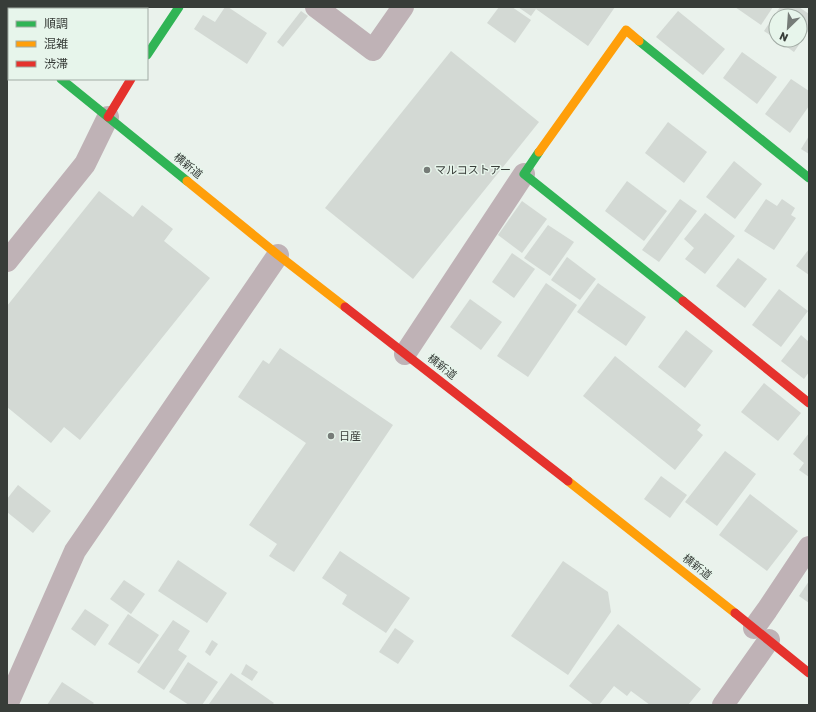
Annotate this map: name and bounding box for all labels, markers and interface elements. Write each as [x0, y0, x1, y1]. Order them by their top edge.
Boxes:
legend [8, 8, 148, 80]
north arrow [768, 8, 808, 48]
text: 順調 [44, 17, 68, 31]
text: N [778, 29, 790, 44]
text: 混雑 [44, 37, 68, 51]
text: 渋滞 [44, 57, 68, 71]
street label: 横新道 [171, 151, 205, 181]
place label: マルコストアー [435, 164, 511, 177]
marker: マルコストアー [422, 165, 432, 175]
street label: 横新道 [425, 352, 459, 382]
place label: 日産 [339, 430, 361, 443]
marker: 日産 [326, 431, 336, 441]
street label: 横新道 [680, 552, 714, 582]

